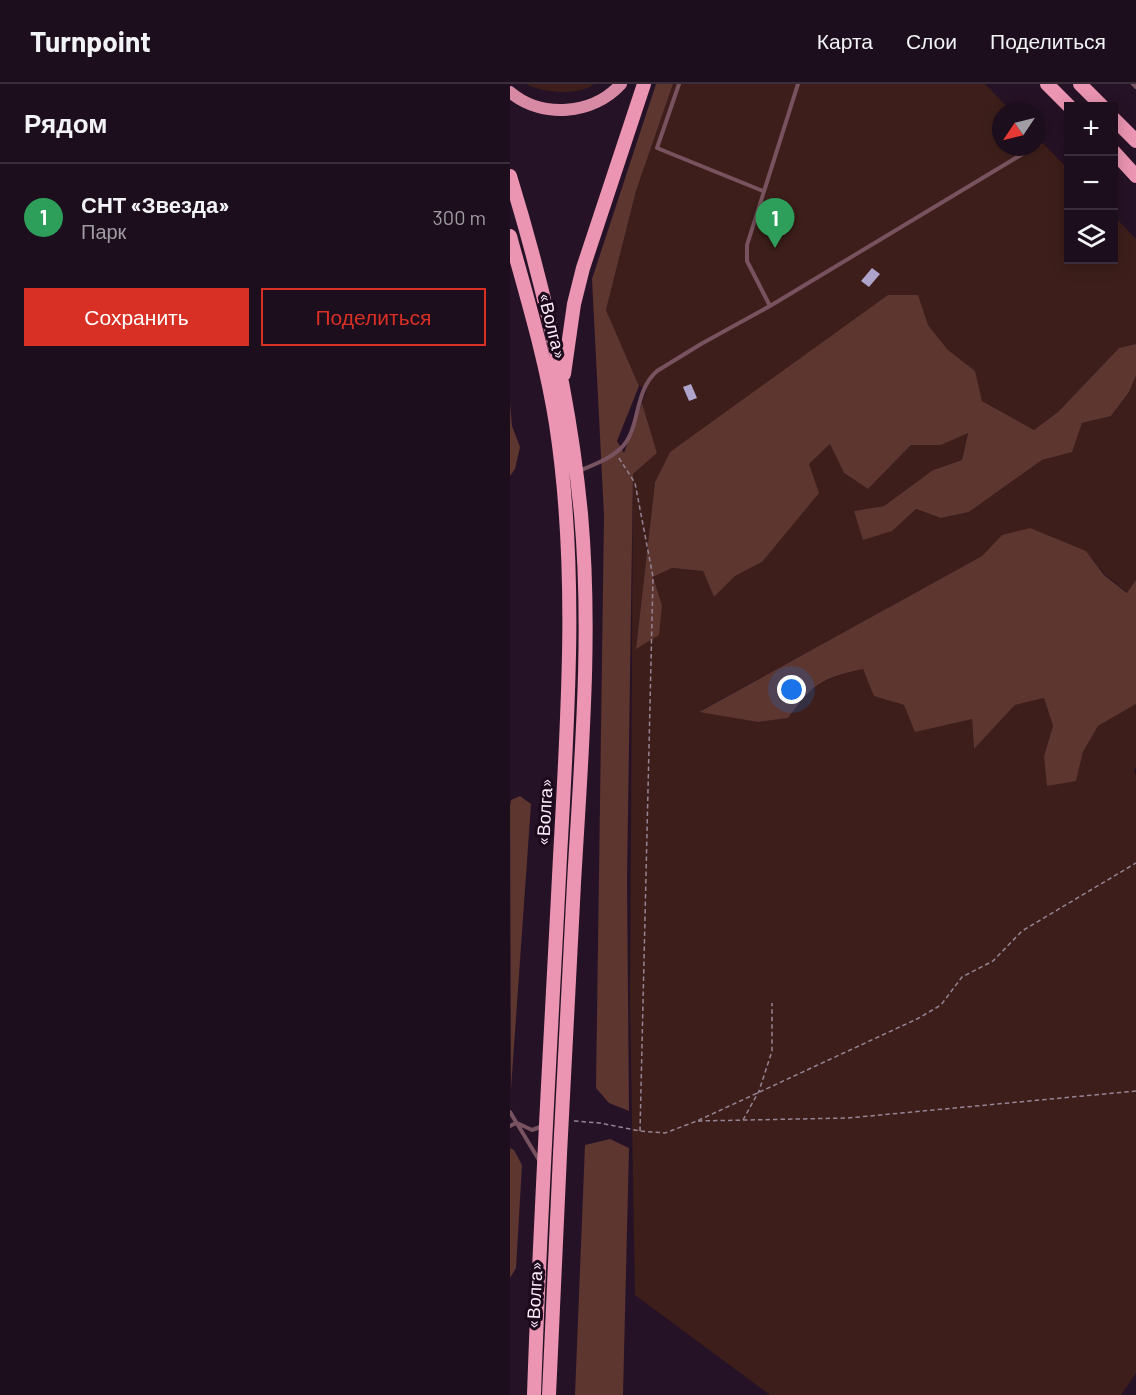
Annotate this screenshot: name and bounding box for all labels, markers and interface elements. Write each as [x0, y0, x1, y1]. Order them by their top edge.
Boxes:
text: Turnpoint [30, 24, 151, 58]
text: Карта [817, 28, 873, 53]
text: Слои [906, 28, 957, 53]
text: Поделиться [990, 28, 1106, 53]
north arrow [992, 102, 1046, 156]
map controls [1064, 102, 1118, 264]
button: + [1064, 102, 1118, 156]
text: Рядом [24, 107, 107, 138]
button: − [1064, 156, 1118, 210]
text: СНТ «Звезда» [81, 191, 229, 217]
pin: 1 [756, 198, 794, 248]
text: 1 [40, 205, 47, 229]
text: 300 m [433, 205, 486, 229]
button: layers [1064, 210, 1118, 264]
text: Парк [81, 219, 126, 243]
button: Сохранить [24, 288, 249, 346]
button: Поделиться [261, 288, 486, 346]
street label: «Волга» [534, 290, 572, 361]
your location [777, 675, 806, 704]
street label: «Волга» [531, 778, 557, 846]
street label: «Волга» [521, 1261, 547, 1329]

